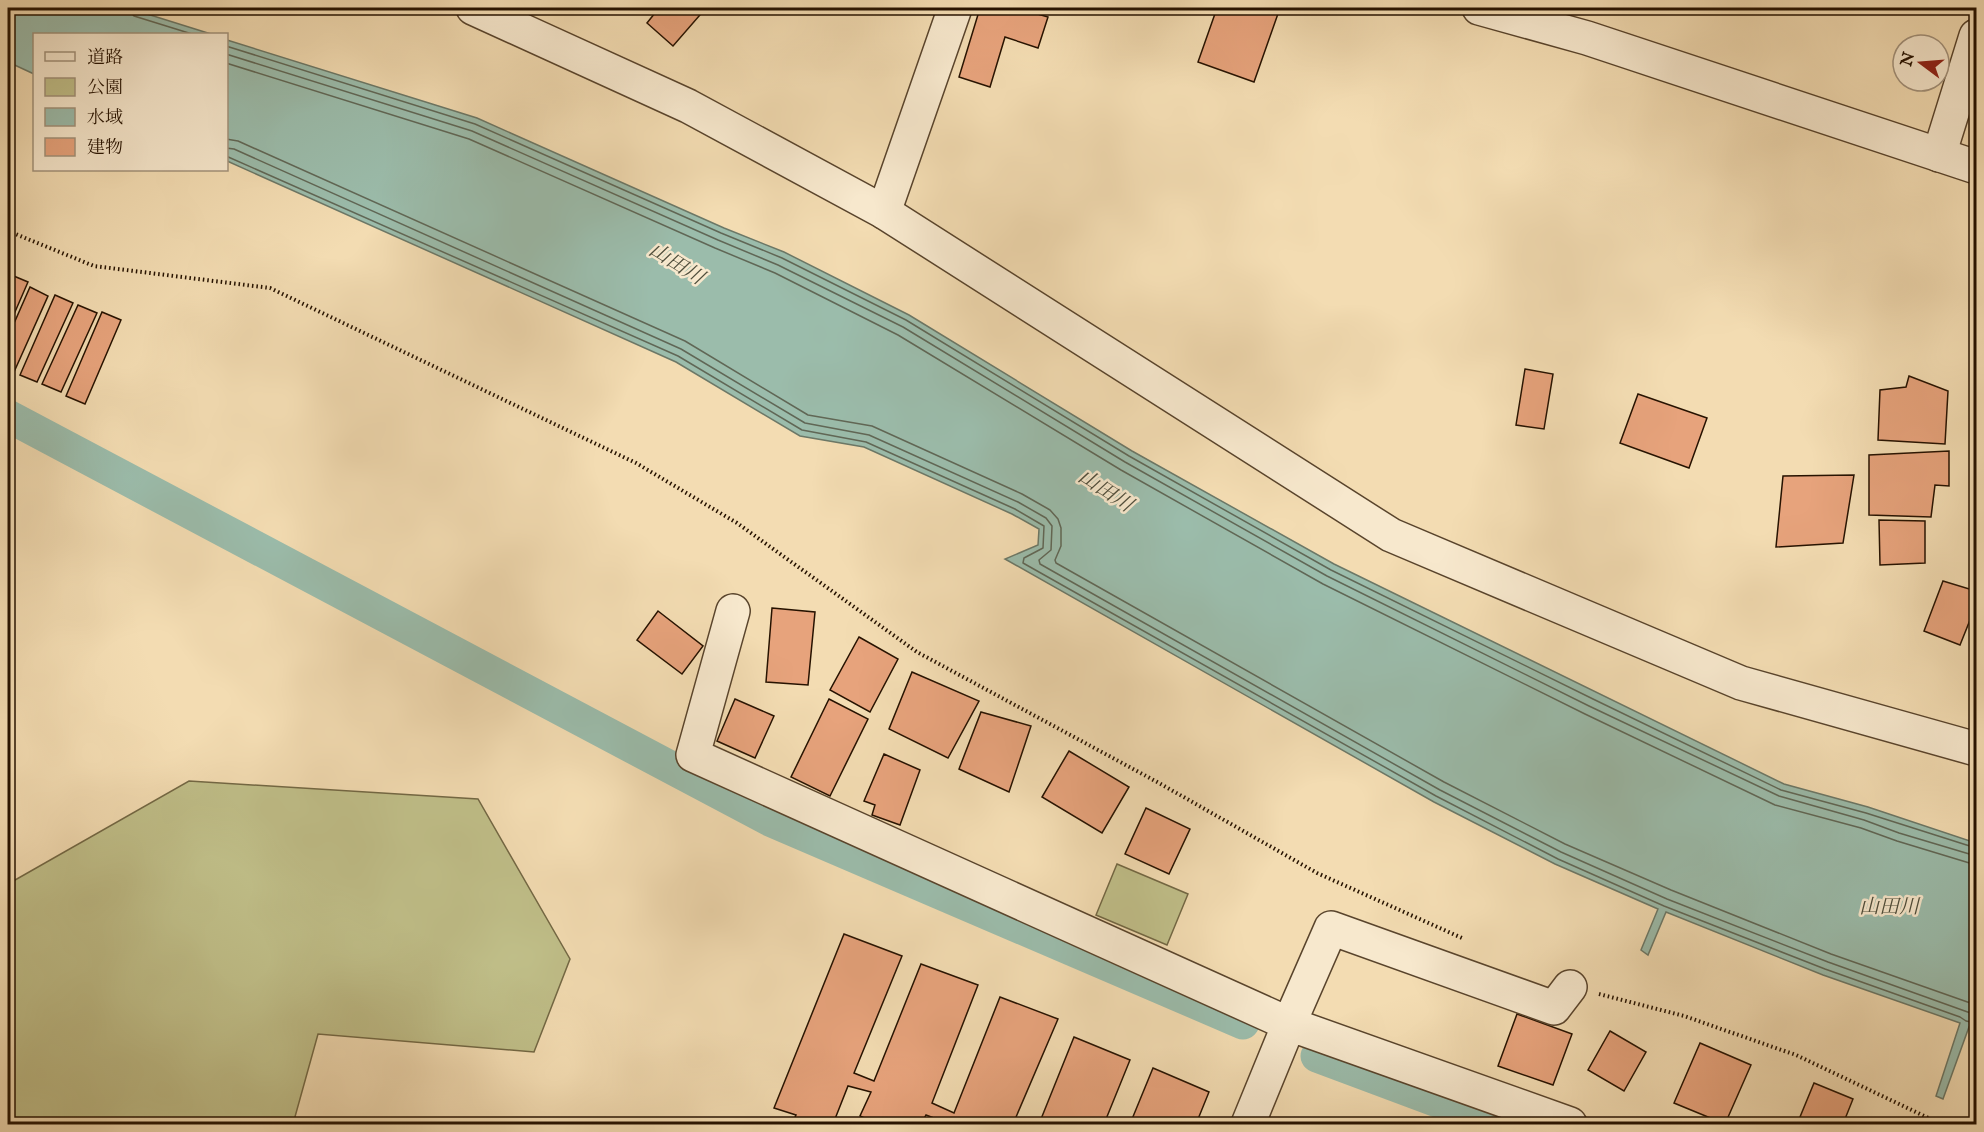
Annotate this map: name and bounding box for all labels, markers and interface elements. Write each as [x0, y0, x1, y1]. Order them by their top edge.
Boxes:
legend [33, 33, 228, 171]
north arrow [1891, 33, 1951, 93]
text: 道路 [87, 47, 123, 70]
text: N [1897, 50, 1920, 70]
text: 公園 [87, 77, 123, 100]
text: 水域 [87, 107, 123, 130]
text: 建物 [87, 137, 123, 160]
water label: 山田川 [644, 238, 710, 292]
water label: 山田川 [1073, 464, 1139, 519]
water label: 山田川 [1859, 895, 1921, 920]

